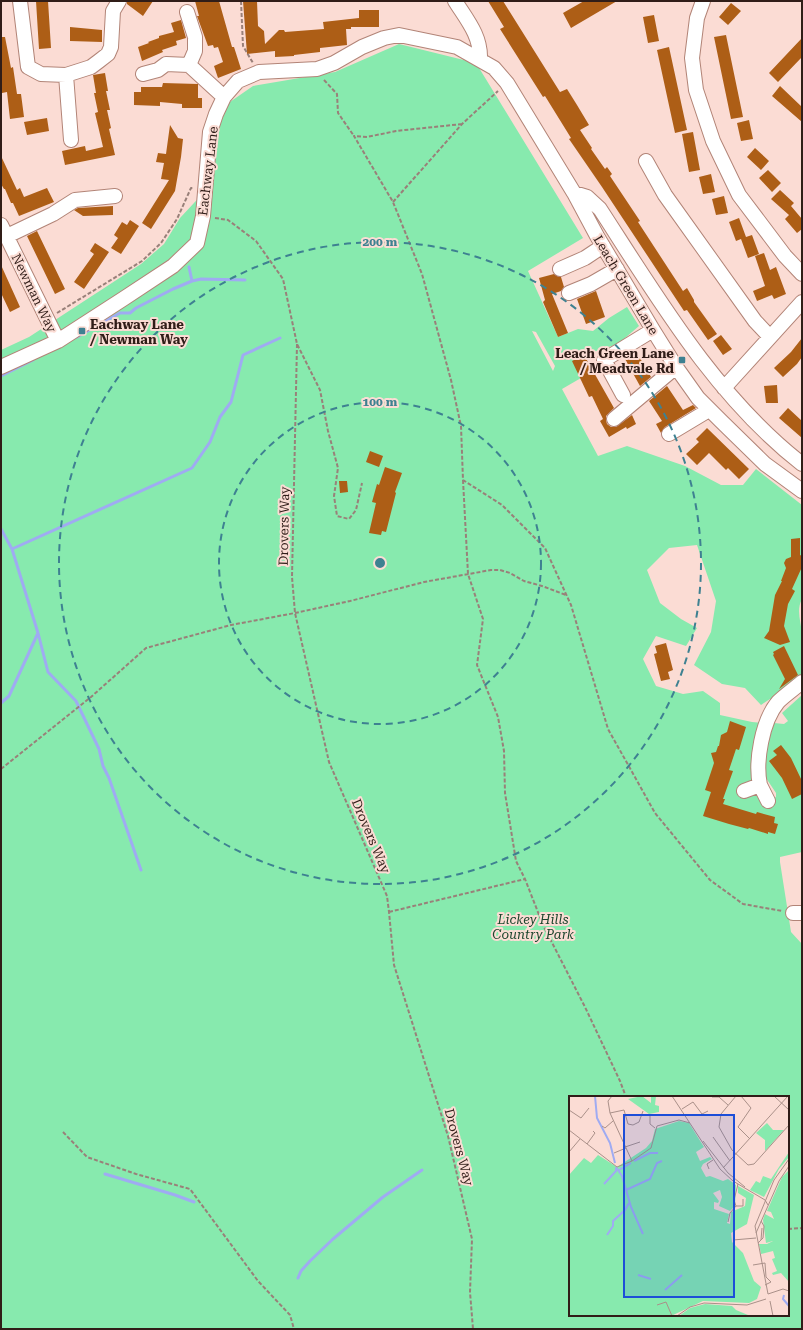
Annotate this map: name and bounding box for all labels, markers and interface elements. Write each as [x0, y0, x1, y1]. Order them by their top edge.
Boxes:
street label: Eachway Lane [195, 125, 221, 217]
street label: Leach Green Lane [590, 233, 662, 337]
text: 200 m [363, 235, 398, 249]
street label: Newman Way [8, 251, 60, 335]
place label: Eachway Lane / Newman Way [89, 317, 188, 347]
marker: Eachway Lane / Newman Way [77, 326, 87, 336]
place label: Leach Green Lane / Meadvale Rd [555, 346, 674, 376]
marker: Leach Green Lane / Meadvale Rd [677, 355, 687, 365]
text: 100 m [363, 395, 398, 409]
street label: Drovers Way [276, 486, 292, 566]
centre of rings [373, 556, 387, 570]
street label: Drovers Way [349, 797, 394, 876]
park label: Lickey Hills Country Park [492, 912, 575, 942]
inset map [569, 1096, 789, 1316]
street label: Drovers Way [441, 1107, 477, 1188]

